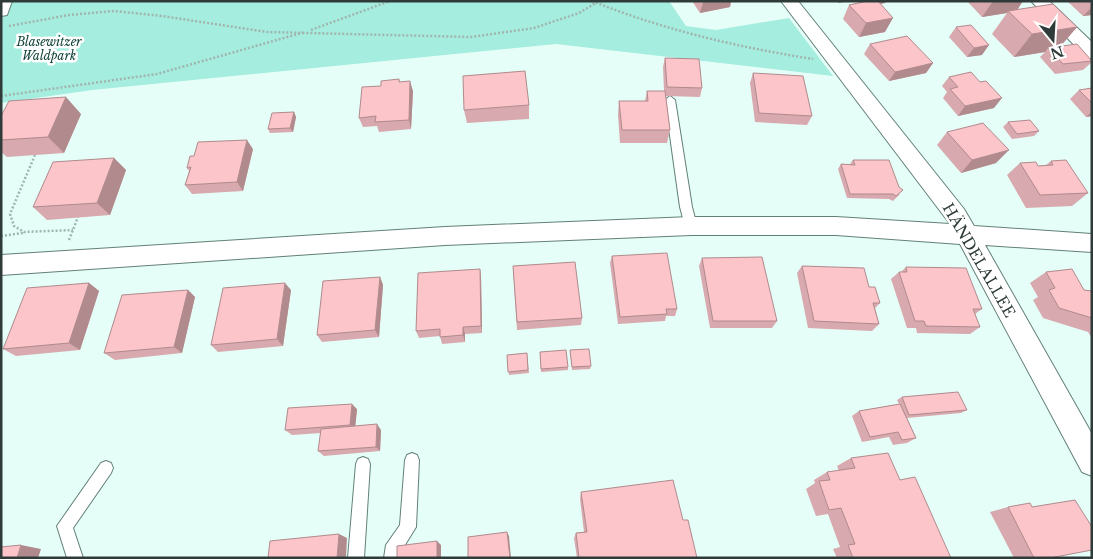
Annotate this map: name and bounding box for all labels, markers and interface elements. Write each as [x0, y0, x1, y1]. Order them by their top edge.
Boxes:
north arrow [1028, 15, 1078, 65]
park label: Blasewitzer Waldpark [15, 34, 82, 63]
text: N [1048, 42, 1066, 63]
street label: HÄNDELALLEE [939, 199, 1020, 321]

